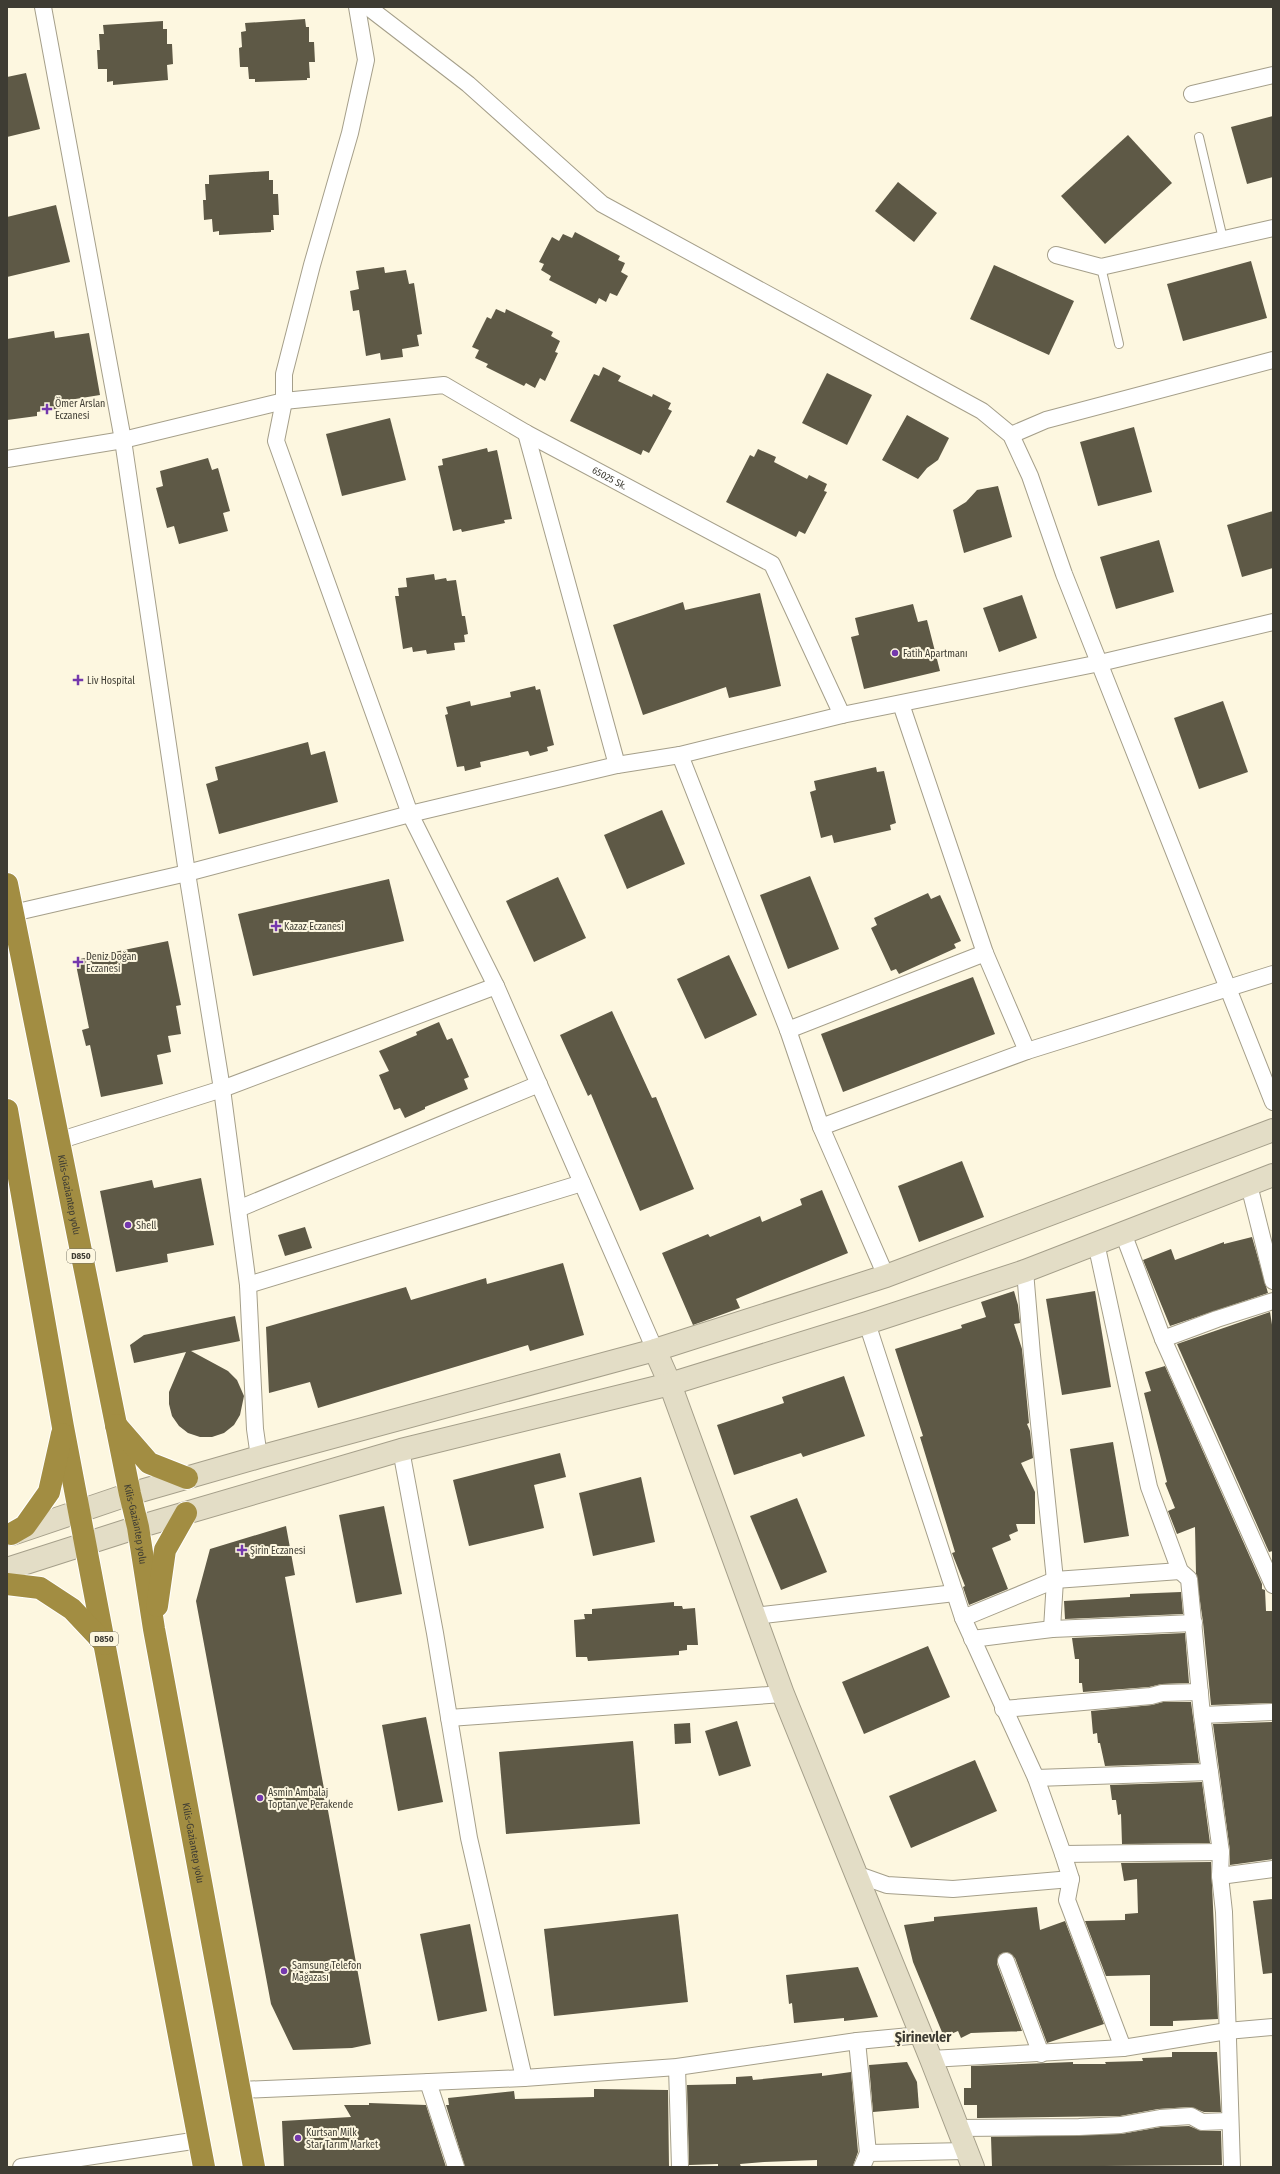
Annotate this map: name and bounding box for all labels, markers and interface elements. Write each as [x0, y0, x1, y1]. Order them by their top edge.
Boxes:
place label: Ömer Arslan Eczanesi [55, 397, 105, 422]
marker: Ömer Arslan Eczanesi [42, 404, 52, 414]
street label: 65025 Sk. [590, 464, 629, 493]
marker: Fatih Apartmanı [890, 648, 900, 658]
place label: Fatih Apartmanı [903, 648, 968, 660]
marker: Liv Hospital [72, 674, 84, 686]
place label: Liv Hospital [87, 675, 135, 687]
marker: Kazaz Eczanesi [271, 921, 281, 931]
place label: Kazaz Eczanesi [284, 921, 344, 933]
place label: Deniz Doğan Eczanesi [86, 951, 137, 975]
marker: Deniz Doğan Eczanesi [73, 957, 83, 967]
street label: Kilis-Gaziantep yolu [55, 1154, 83, 1236]
marker: Shell [123, 1220, 133, 1230]
place label: Shell [136, 1220, 157, 1232]
road number: D850 [67, 1249, 95, 1263]
street label: Kilis-Gaziantep yolu [121, 1483, 149, 1565]
marker: Şirin Eczanesi [237, 1545, 247, 1555]
place label: Şirin Eczanesi [250, 1545, 306, 1557]
road number: D850 [90, 1632, 118, 1646]
place label: Asmin Ambalaj Toptan ve Perakende [268, 1787, 353, 1811]
marker: Asmin Ambalaj Toptan ve Perakende [255, 1793, 265, 1803]
street label: Kilis-Gaziantep yolu [179, 1802, 206, 1884]
place label: Samsung Telefon Mağazası [292, 1960, 361, 1984]
marker: Samsung Telefon Mağazası [279, 1966, 289, 1976]
district label: Şirinevler [895, 2029, 952, 2047]
place label: Kurtsan Milk Star Tarım Market [306, 2127, 379, 2151]
marker: Kurtsan Milk Star Tarım Market [293, 2133, 303, 2143]

